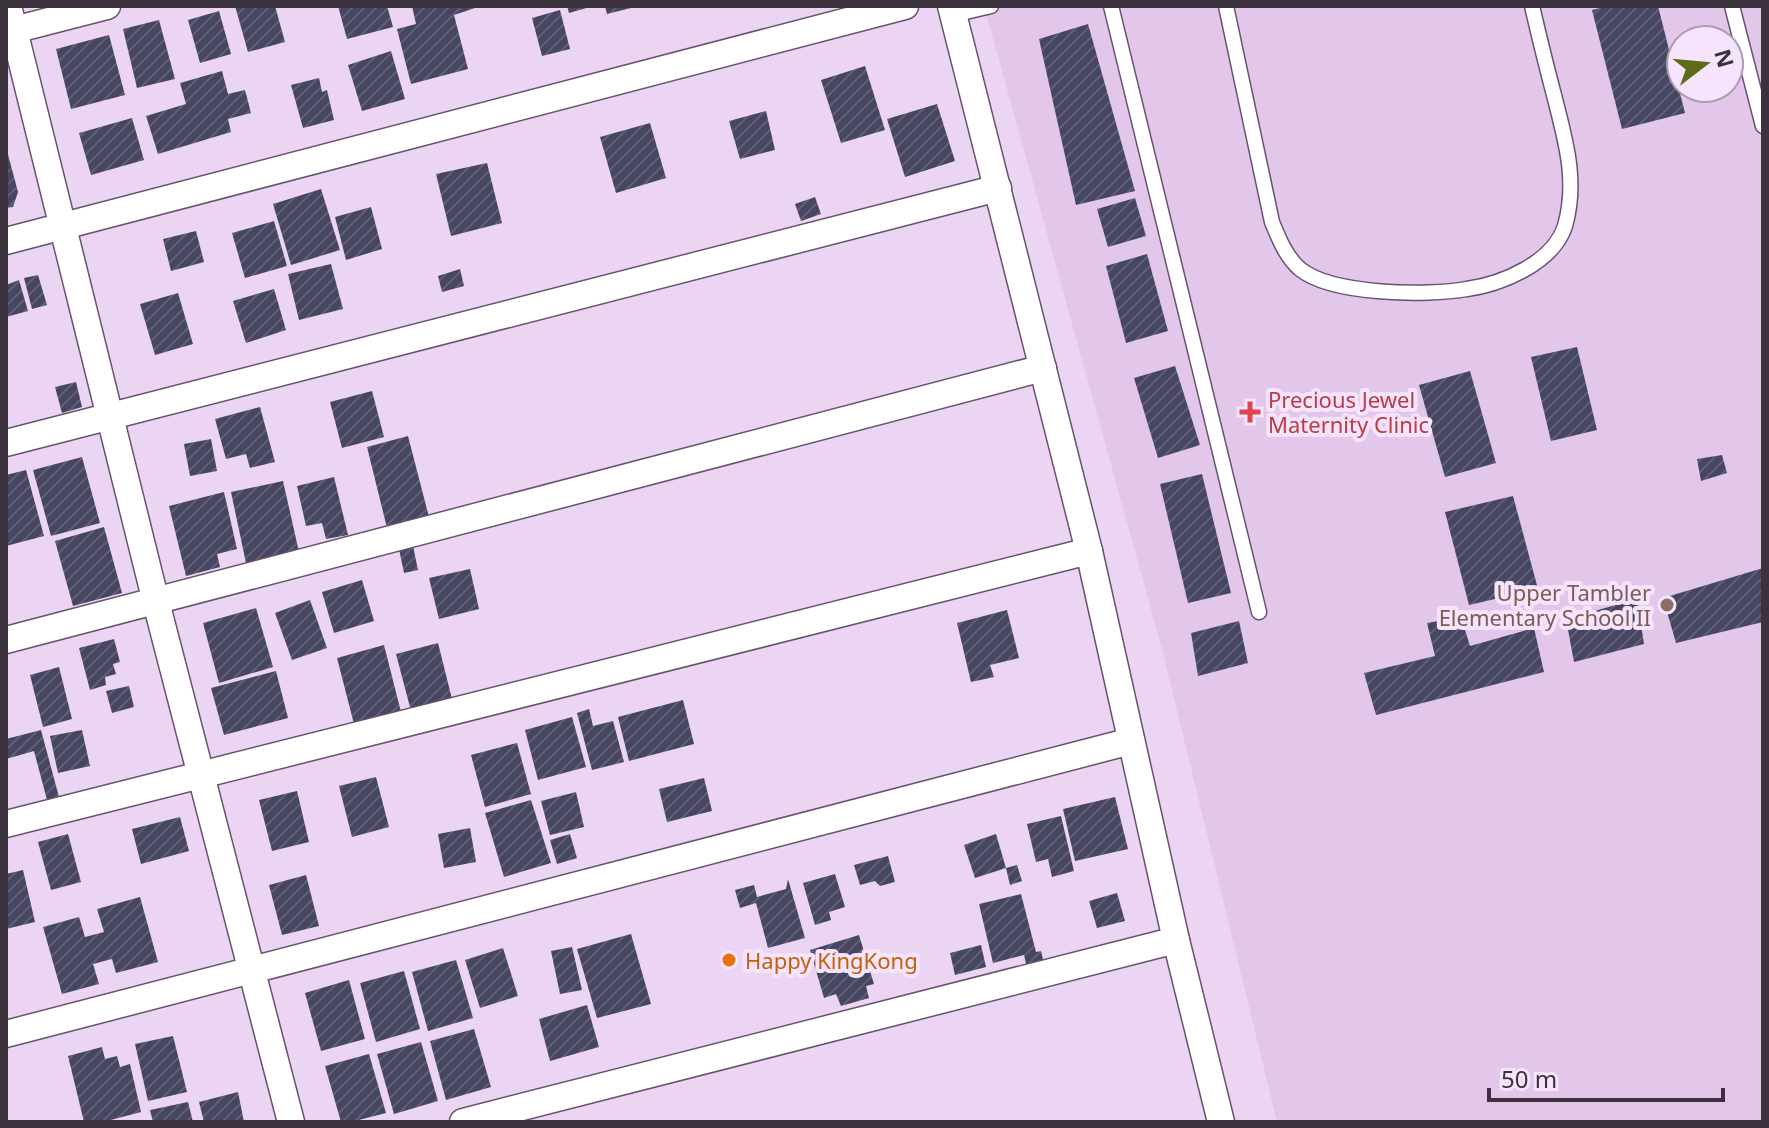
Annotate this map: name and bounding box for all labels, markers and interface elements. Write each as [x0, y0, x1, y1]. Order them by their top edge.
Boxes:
north arrow [1665, 24, 1745, 104]
text: N [1708, 45, 1742, 71]
place label: Precious Jewel Maternity Clinic [1268, 384, 1429, 439]
marker: Precious Jewel Maternity Clinic [1239, 401, 1261, 423]
place label: Upper Tambler Elementary School II [1439, 577, 1651, 632]
marker: Upper Tambler Elementary School II [1658, 596, 1676, 614]
place label: Happy KingKong [745, 945, 918, 975]
marker: Happy KingKong [720, 951, 738, 969]
scale bar [1489, 1052, 1723, 1102]
text: 50 m [1501, 1062, 1557, 1095]

